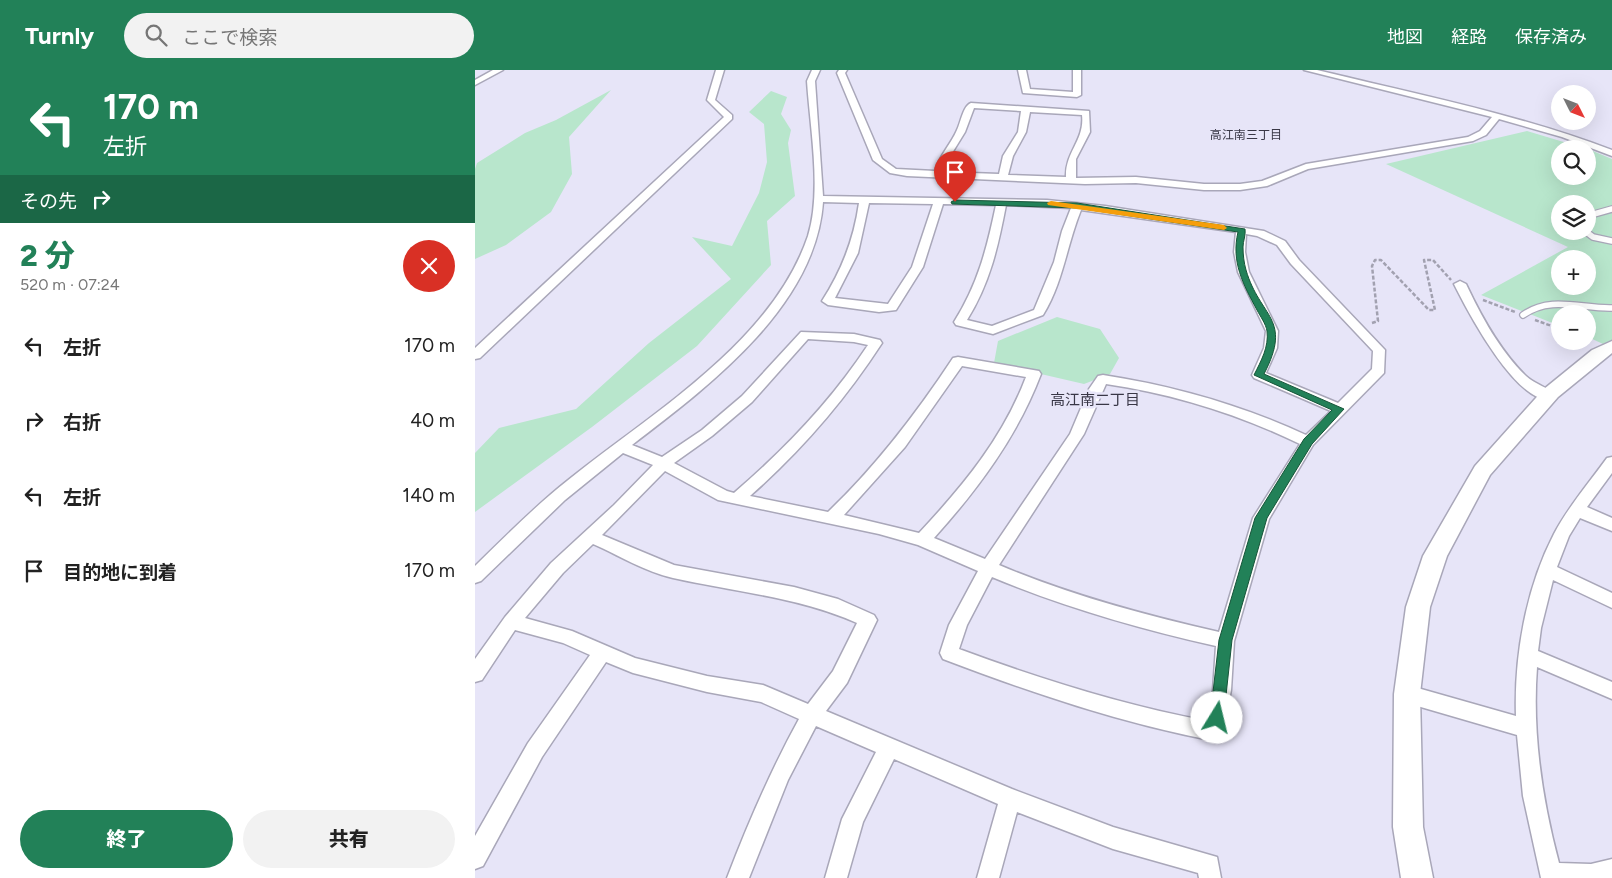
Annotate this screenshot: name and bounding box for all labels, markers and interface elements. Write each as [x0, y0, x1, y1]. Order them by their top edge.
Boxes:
search box [124, 13, 474, 58]
text: Turnly [25, 21, 94, 50]
icon: search [142, 21, 170, 49]
text: ここで検索 [182, 26, 277, 49]
text: 地図 [1387, 26, 1423, 48]
text: 経路 [1451, 26, 1487, 48]
text: 保存済み [1515, 26, 1587, 48]
north arrow [1551, 85, 1596, 130]
map controls [1551, 85, 1596, 350]
text: 170 m [103, 86, 199, 128]
icon: left [20, 90, 85, 155]
district label: 高江南三丁目 [1210, 128, 1282, 142]
text: 左折 [103, 133, 147, 160]
button: search [1551, 140, 1596, 185]
pin [934, 151, 976, 202]
icon: arrive [941, 158, 969, 186]
icon: right [87, 185, 115, 213]
text: その先 [20, 190, 77, 213]
button: layers [1551, 195, 1596, 240]
text: 2 分 [20, 237, 75, 274]
button: close [403, 240, 455, 292]
button: + [1551, 250, 1596, 295]
text: 520 m · 07:24 [20, 275, 120, 294]
button: − [1551, 305, 1596, 350]
icon: left [20, 332, 48, 360]
text: 170 m [404, 334, 455, 357]
text: 左折 [63, 336, 101, 359]
district label: 高江南二丁目 [1050, 391, 1140, 409]
icon: right [20, 407, 48, 435]
text: 40 m [410, 409, 455, 432]
text: 右折 [63, 411, 101, 434]
icon: left [20, 482, 48, 510]
text: 140 m [402, 484, 455, 507]
text: 左折 [63, 486, 101, 509]
icon: arrive [20, 557, 48, 585]
text: 170 m [404, 559, 455, 582]
text: 目的地に到着 [63, 561, 177, 584]
position arrow [1190, 691, 1242, 743]
button: 終了 [20, 810, 233, 868]
button: 共有 [243, 810, 455, 868]

